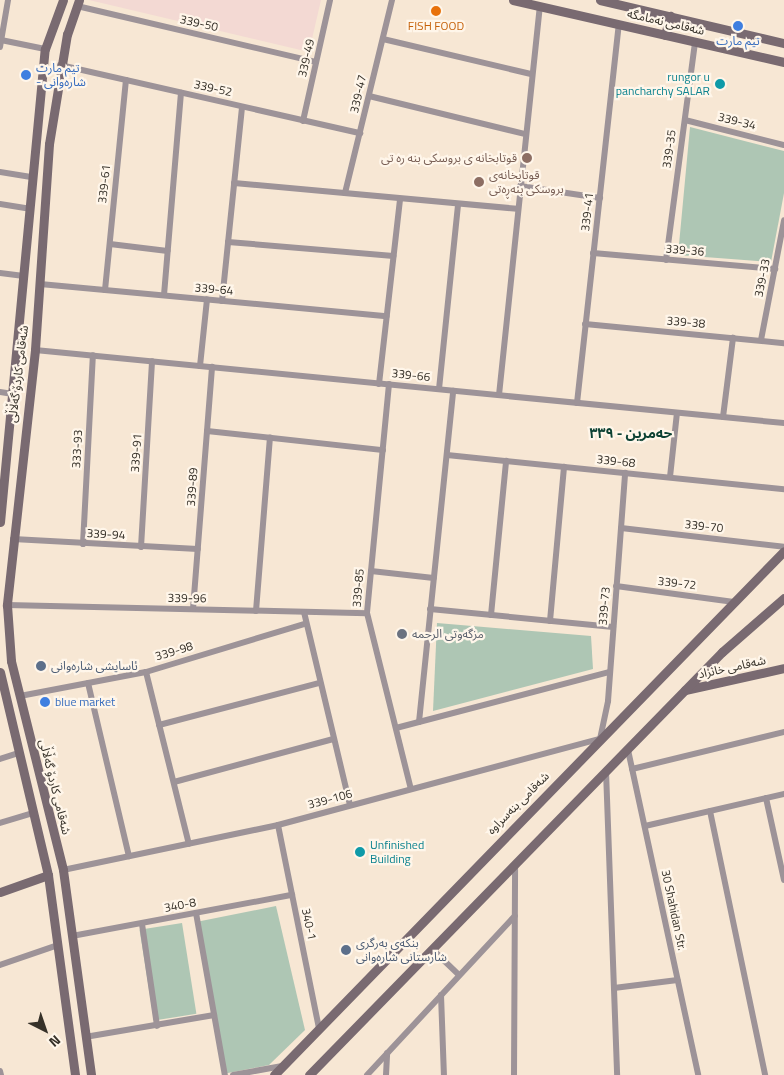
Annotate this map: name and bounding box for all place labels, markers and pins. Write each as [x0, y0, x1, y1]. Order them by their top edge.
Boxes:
marker: FISH FOOD [430, 5, 442, 17]
place label: FISH FOOD [408, 19, 464, 33]
marker: تیم مارت [732, 20, 744, 32]
place label: تیم مارت [716, 34, 760, 48]
place label: تیم مارت - شارەوانی [36, 61, 86, 89]
marker: تیم مارت - شارەوانی [20, 69, 32, 81]
place label: rungor u pancharchy SALAR [616, 70, 710, 98]
marker: rungor u pancharchy SALAR [714, 78, 726, 90]
place label: قوتابخانه ى بروسكى بنه ره تى [381, 151, 517, 165]
marker: قوتابخانه ى بروسكى بنه ره تى [521, 152, 533, 164]
place label: قوتابخانەی بروسکی بنەڕەتی [489, 168, 564, 196]
marker: قوتابخانەی بروسکی بنەڕەتی [473, 176, 485, 188]
place label: مزگەوتی الرحمە [412, 627, 484, 641]
marker: مزگەوتی الرحمە [396, 628, 408, 640]
place label: ئاسایشی شارەوانی [51, 659, 138, 673]
marker: ئاسایشی شارەوانی [35, 660, 47, 672]
place label: blue market [55, 695, 115, 709]
marker: blue market [39, 696, 51, 708]
place label: Unfinished Building [370, 838, 424, 866]
marker: Unfinished Building [354, 846, 366, 858]
place label: بنكەی بەرگری شارستانی شارەوانی [356, 936, 447, 964]
marker: بنكەی بەرگری شارستانی شارەوانی [340, 944, 352, 956]

